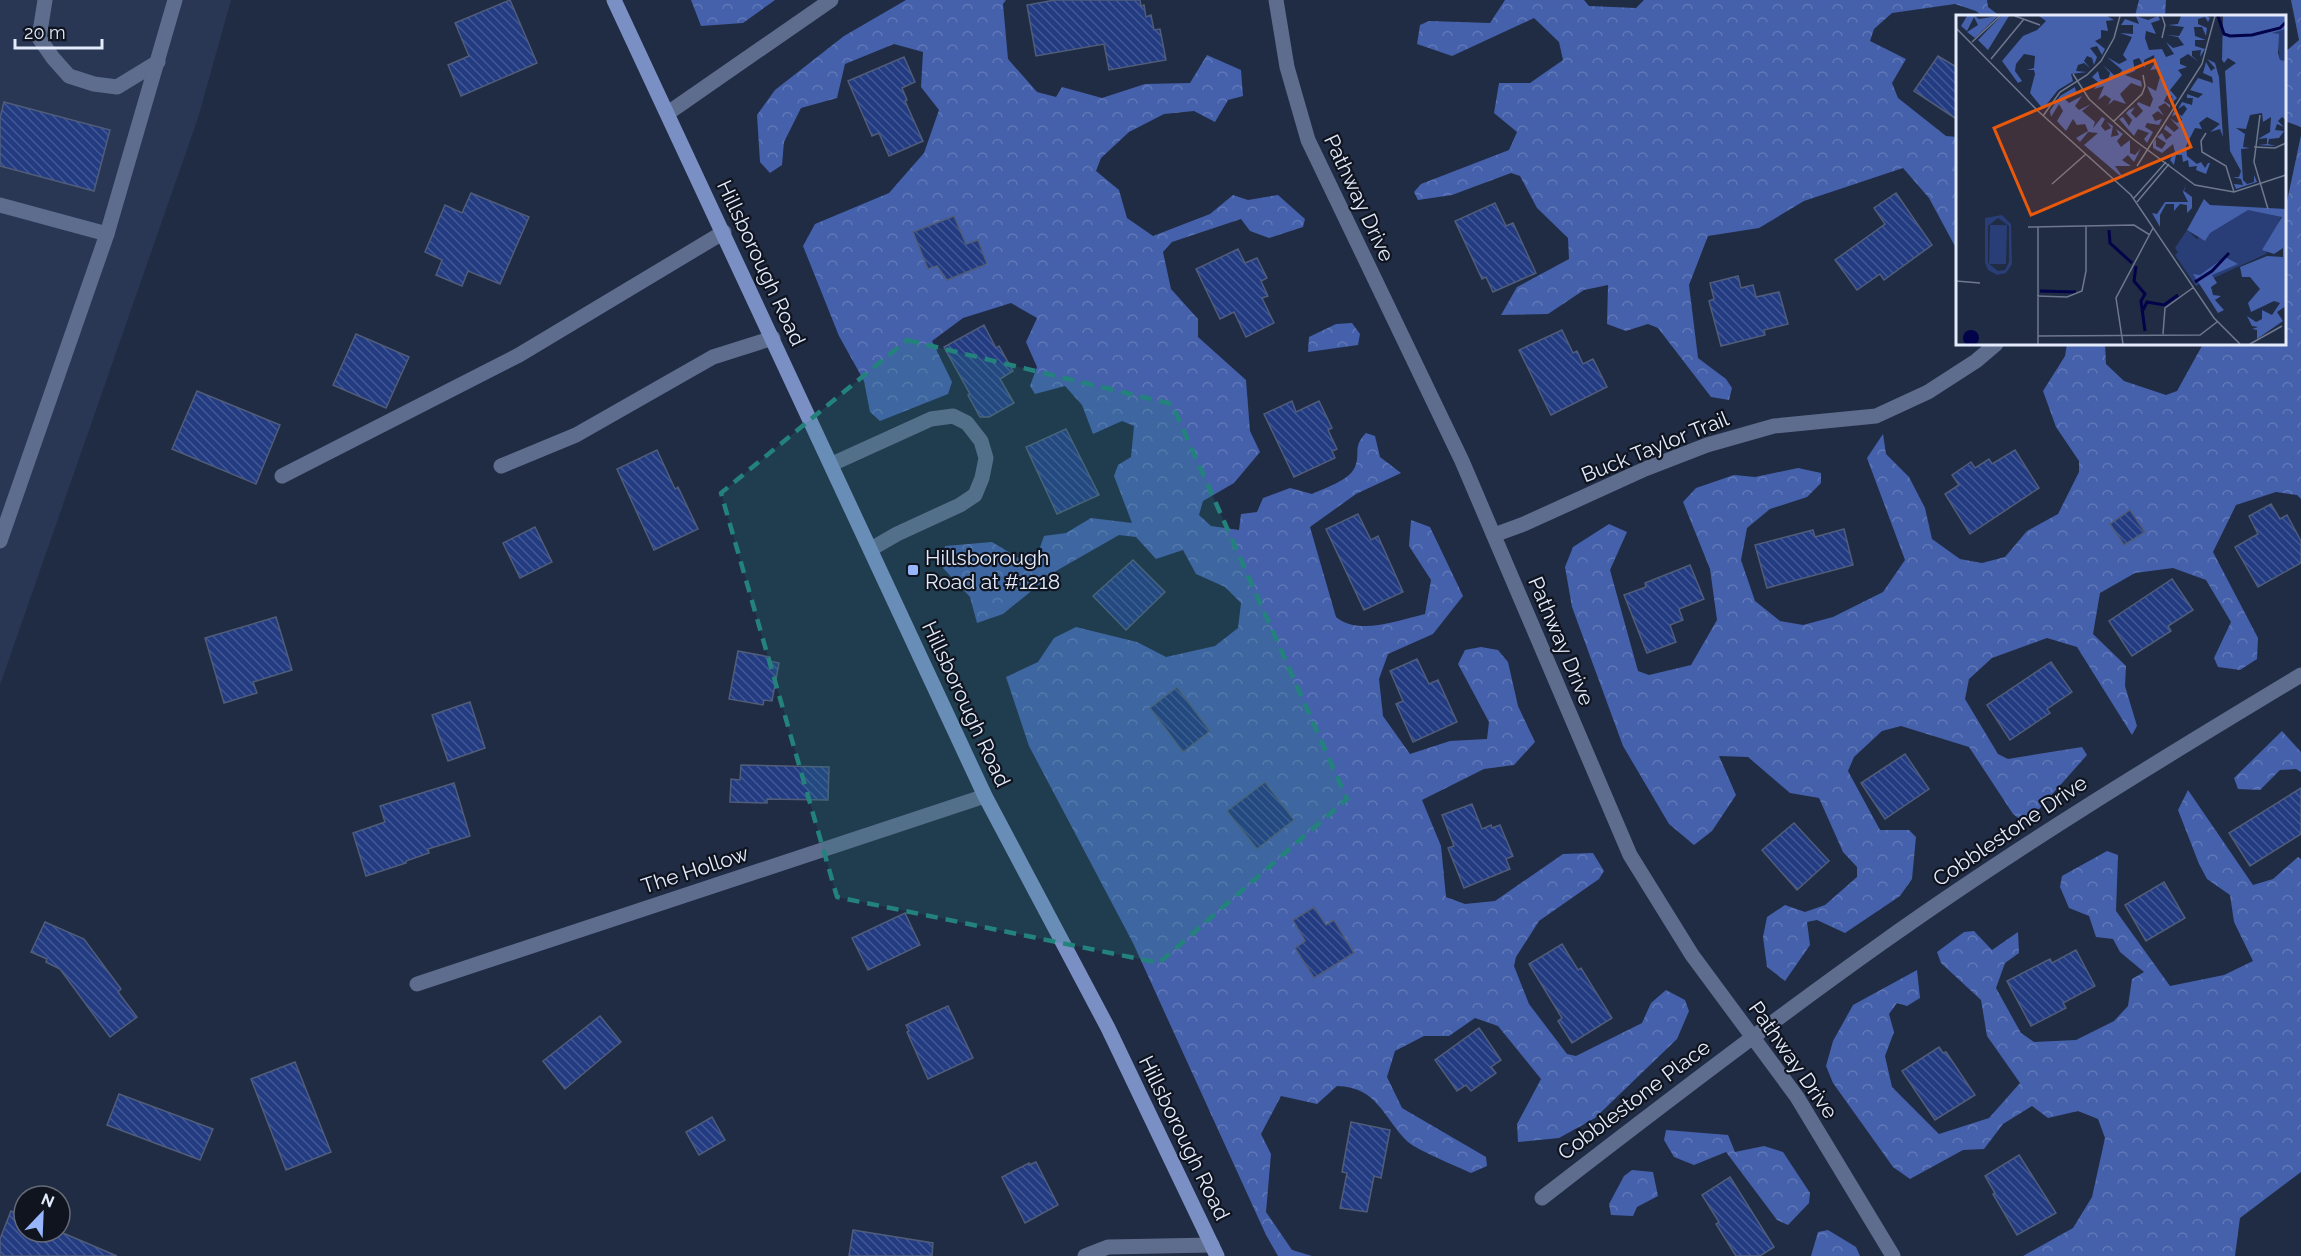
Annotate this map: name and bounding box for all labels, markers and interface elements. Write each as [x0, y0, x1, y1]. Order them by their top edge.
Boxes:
scale bar [15, 12, 102, 50]
inset map [1956, 15, 2286, 345]
text: 20 m [24, 22, 66, 43]
street label: Pathway Drive [1319, 130, 1400, 265]
street label: Hillsborough Road [712, 176, 811, 350]
street label: Buck Taylor Trail [1577, 405, 1732, 487]
place label: Hillsborough Road at #1218 [925, 545, 1060, 594]
marker: Hillsborough Road at #1218 [906, 563, 920, 577]
street label: Pathway Drive [1523, 573, 1600, 709]
street label: Hillsborough Road [917, 617, 1016, 791]
street label: Cobblestone Drive [1928, 770, 2091, 891]
street label: The Hollow [638, 840, 752, 899]
street label: Pathway Drive [1744, 996, 1843, 1123]
street label: Cobblestone Place [1553, 1034, 1715, 1165]
street label: Hillsborough Road [1134, 1051, 1235, 1224]
north arrow [12, 1184, 72, 1244]
text: N [38, 1190, 57, 1212]

